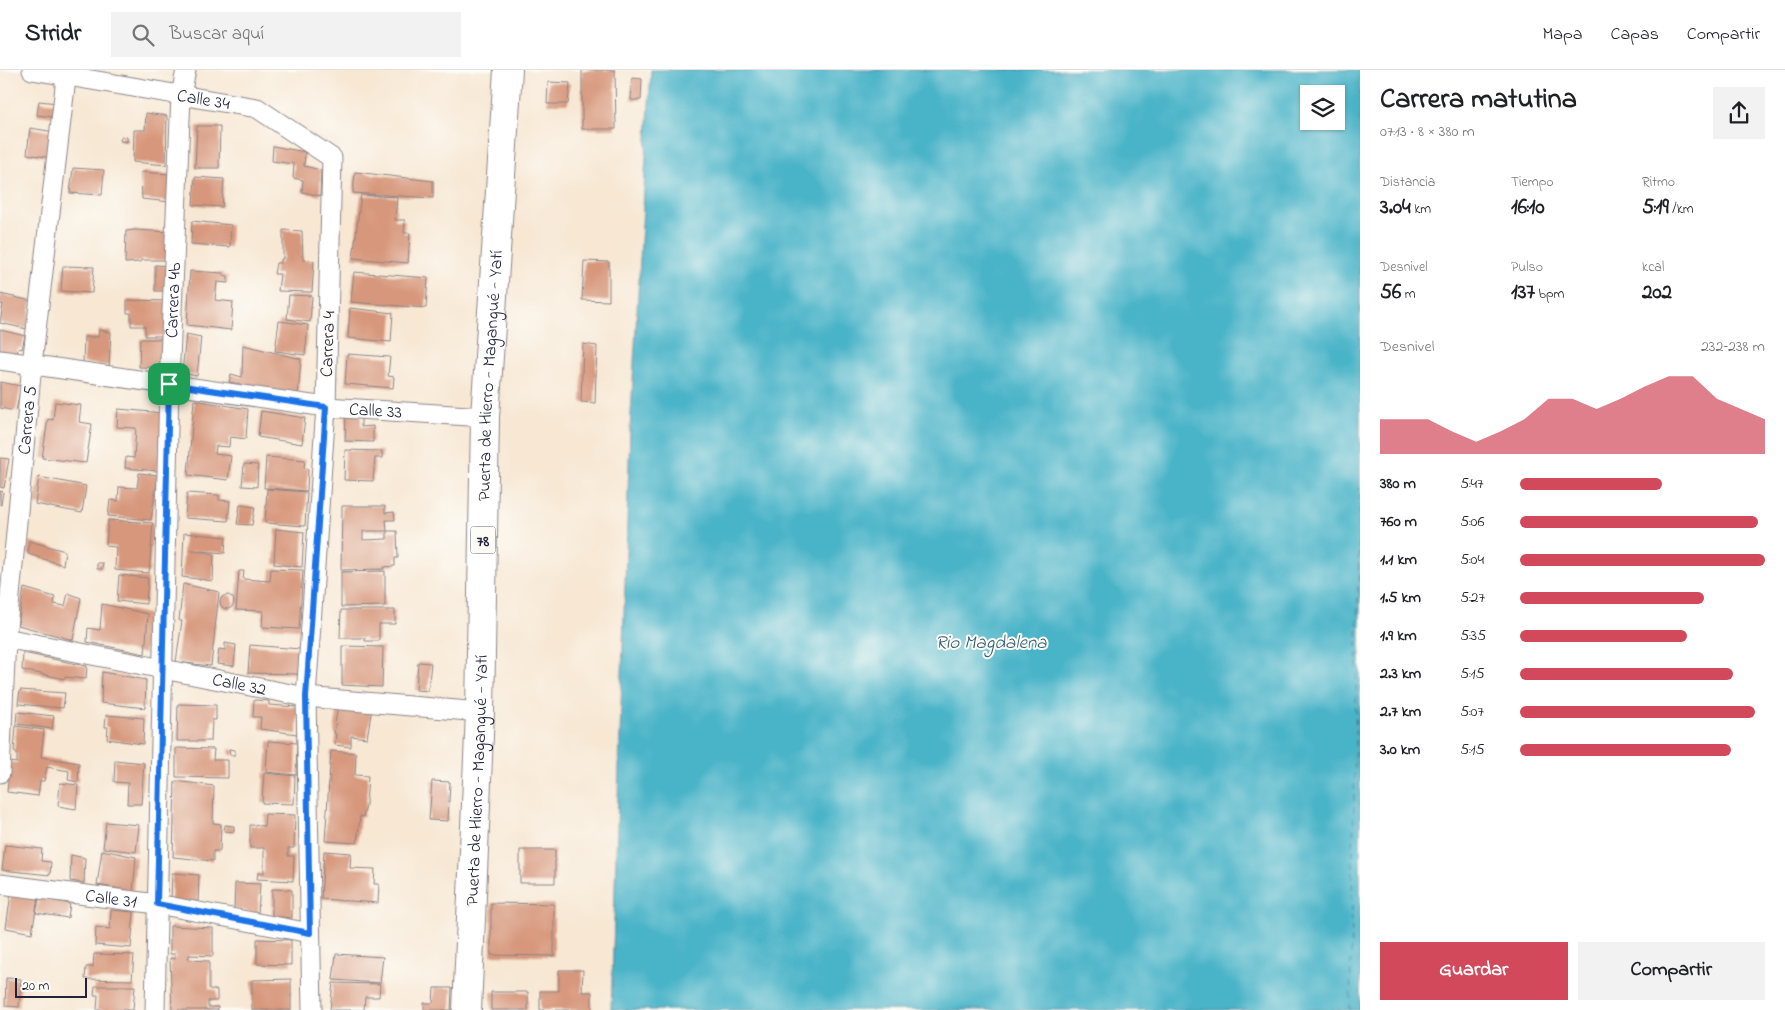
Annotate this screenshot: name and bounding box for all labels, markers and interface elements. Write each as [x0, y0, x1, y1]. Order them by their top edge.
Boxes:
search box [111, 12, 461, 57]
text: Stridr [25, 17, 81, 52]
icon: search [129, 21, 157, 49]
text: Buscar aquí [169, 21, 264, 48]
text: Mapa [1542, 22, 1583, 48]
text: Capas [1611, 22, 1659, 48]
text: Compartir [1687, 22, 1760, 48]
text: Carrera matutina [1380, 80, 1577, 121]
street label: Calle 34 [175, 84, 232, 118]
map controls [1300, 85, 1345, 130]
button: layers [1300, 85, 1345, 130]
button: share [1713, 87, 1765, 139]
text: 07:13 · 8 × 380 m [1380, 120, 1475, 144]
text: Distancia [1380, 172, 1435, 193]
text: Tiempo [1511, 172, 1554, 193]
text: Ritmo [1642, 172, 1675, 193]
text: 3.04 [1380, 193, 1411, 223]
text: 16:10 [1511, 193, 1544, 223]
text: 5:19 [1642, 193, 1669, 223]
text: km [1411, 199, 1431, 220]
text: /km [1669, 199, 1694, 220]
street label: Puerta de Hierro - Magangué - Yatí [473, 249, 511, 501]
text: Desnivel [1380, 257, 1428, 278]
text: Pulso [1511, 257, 1543, 278]
text: kcal [1642, 257, 1664, 278]
street label: Carrera 4b [160, 261, 189, 339]
text: 56 [1380, 278, 1401, 308]
text: 137 [1511, 278, 1535, 308]
text: 202 [1642, 278, 1672, 308]
text: m [1401, 284, 1416, 305]
text: bpm [1535, 284, 1564, 305]
street label: Carrera 4 [315, 310, 343, 378]
text: Desnivel [1380, 335, 1434, 359]
text: 232–238 m [1701, 335, 1765, 359]
pin [148, 363, 190, 405]
icon: arrive [155, 370, 183, 398]
street label: Carrera 5 [12, 385, 45, 456]
street label: Calle 33 [348, 397, 403, 427]
text: 380 m [1380, 472, 1416, 496]
text: 5:47 [1460, 472, 1484, 496]
text: 760 m [1380, 510, 1417, 534]
text: 5:06 [1460, 510, 1484, 534]
road number: 78 [470, 526, 496, 554]
text: 1.1 km [1380, 548, 1417, 572]
text: 5:04 [1460, 548, 1484, 572]
text: 1.5 km [1380, 586, 1421, 610]
text: 5:27 [1460, 586, 1485, 610]
text: 1.9 km [1380, 624, 1417, 648]
text: 5:35 [1460, 624, 1486, 648]
water label: Rio Magdalena [935, 630, 1047, 658]
street label: Puerta de Hierro - Magangué - Yatí [461, 654, 496, 906]
text: 2.3 km [1380, 662, 1421, 686]
text: 5:15 [1460, 662, 1485, 686]
street label: Calle 32 [210, 668, 268, 704]
text: 2.7 km [1380, 700, 1421, 724]
text: 5:07 [1460, 700, 1484, 724]
text: 3.0 km [1380, 738, 1420, 762]
text: 5:15 [1460, 738, 1485, 762]
street label: Calle 31 [84, 884, 138, 916]
button: Guardar [1380, 942, 1568, 1000]
button: Compartir [1578, 942, 1765, 1000]
scale bar [15, 975, 88, 998]
text: 20 m [22, 976, 49, 997]

